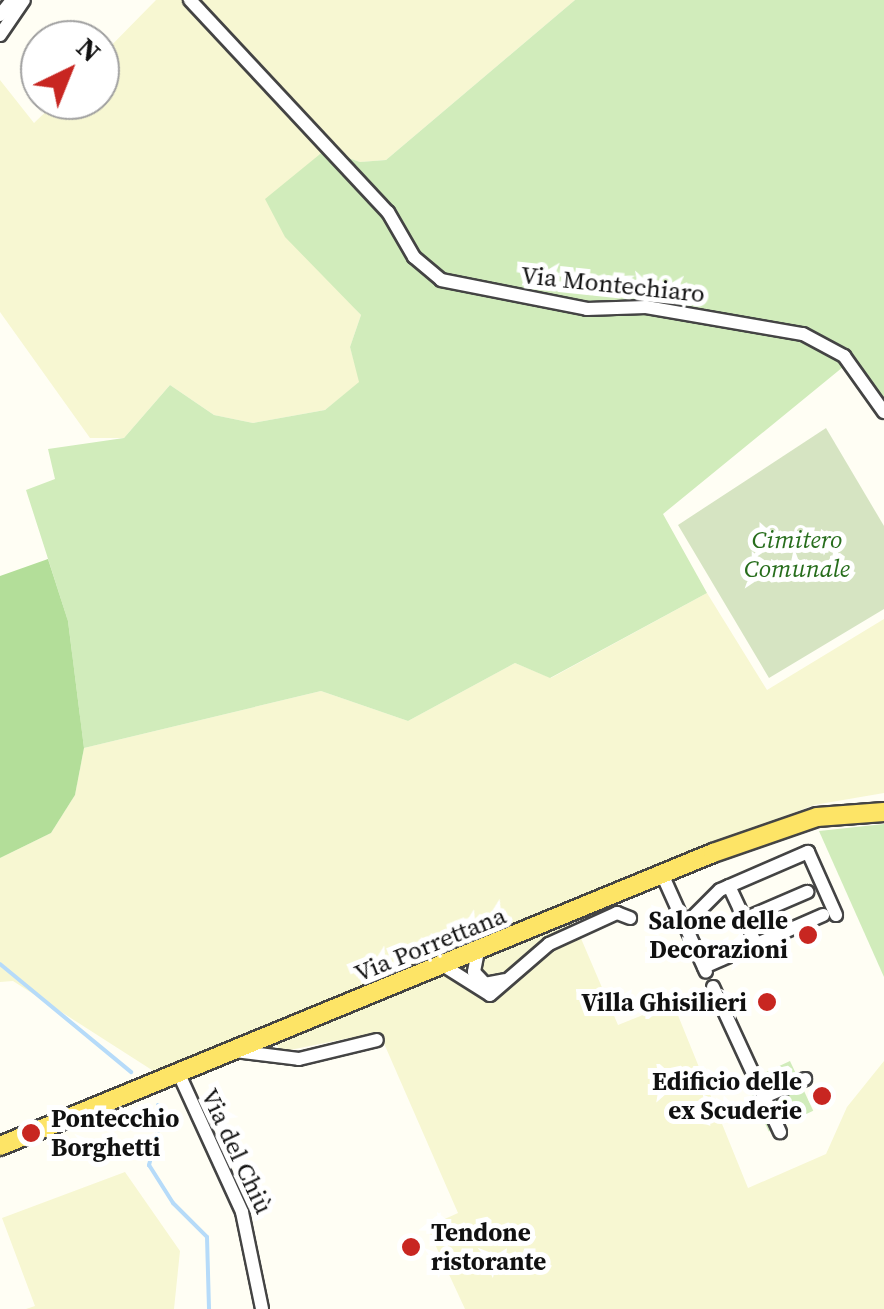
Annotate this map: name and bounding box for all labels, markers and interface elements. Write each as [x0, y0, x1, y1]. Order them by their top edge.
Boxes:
north arrow [20, 20, 120, 120]
text: N [69, 29, 110, 70]
street label: Via Montechiaro [520, 259, 706, 309]
park label: Cimitero Comunale [744, 525, 850, 584]
street label: Via Porrettana [350, 900, 510, 988]
place label: Salone delle Decorazioni [649, 906, 788, 965]
marker: Salone delle Decorazioni [797, 924, 819, 946]
place label: Villa Ghisilieri [581, 987, 747, 1017]
marker: Villa Ghisilieri [756, 991, 778, 1013]
place label: Edificio delle ex Scuderie [652, 1067, 802, 1126]
street label: Via del Chiù [195, 1084, 279, 1218]
marker: Edificio delle ex Scuderie [811, 1085, 833, 1107]
place label: Pontecchio Borghetti [51, 1104, 179, 1163]
marker: Pontecchio Borghetti [20, 1122, 42, 1144]
place label: Tendone ristorante [431, 1218, 546, 1277]
marker: Tendone ristorante [400, 1236, 422, 1258]

